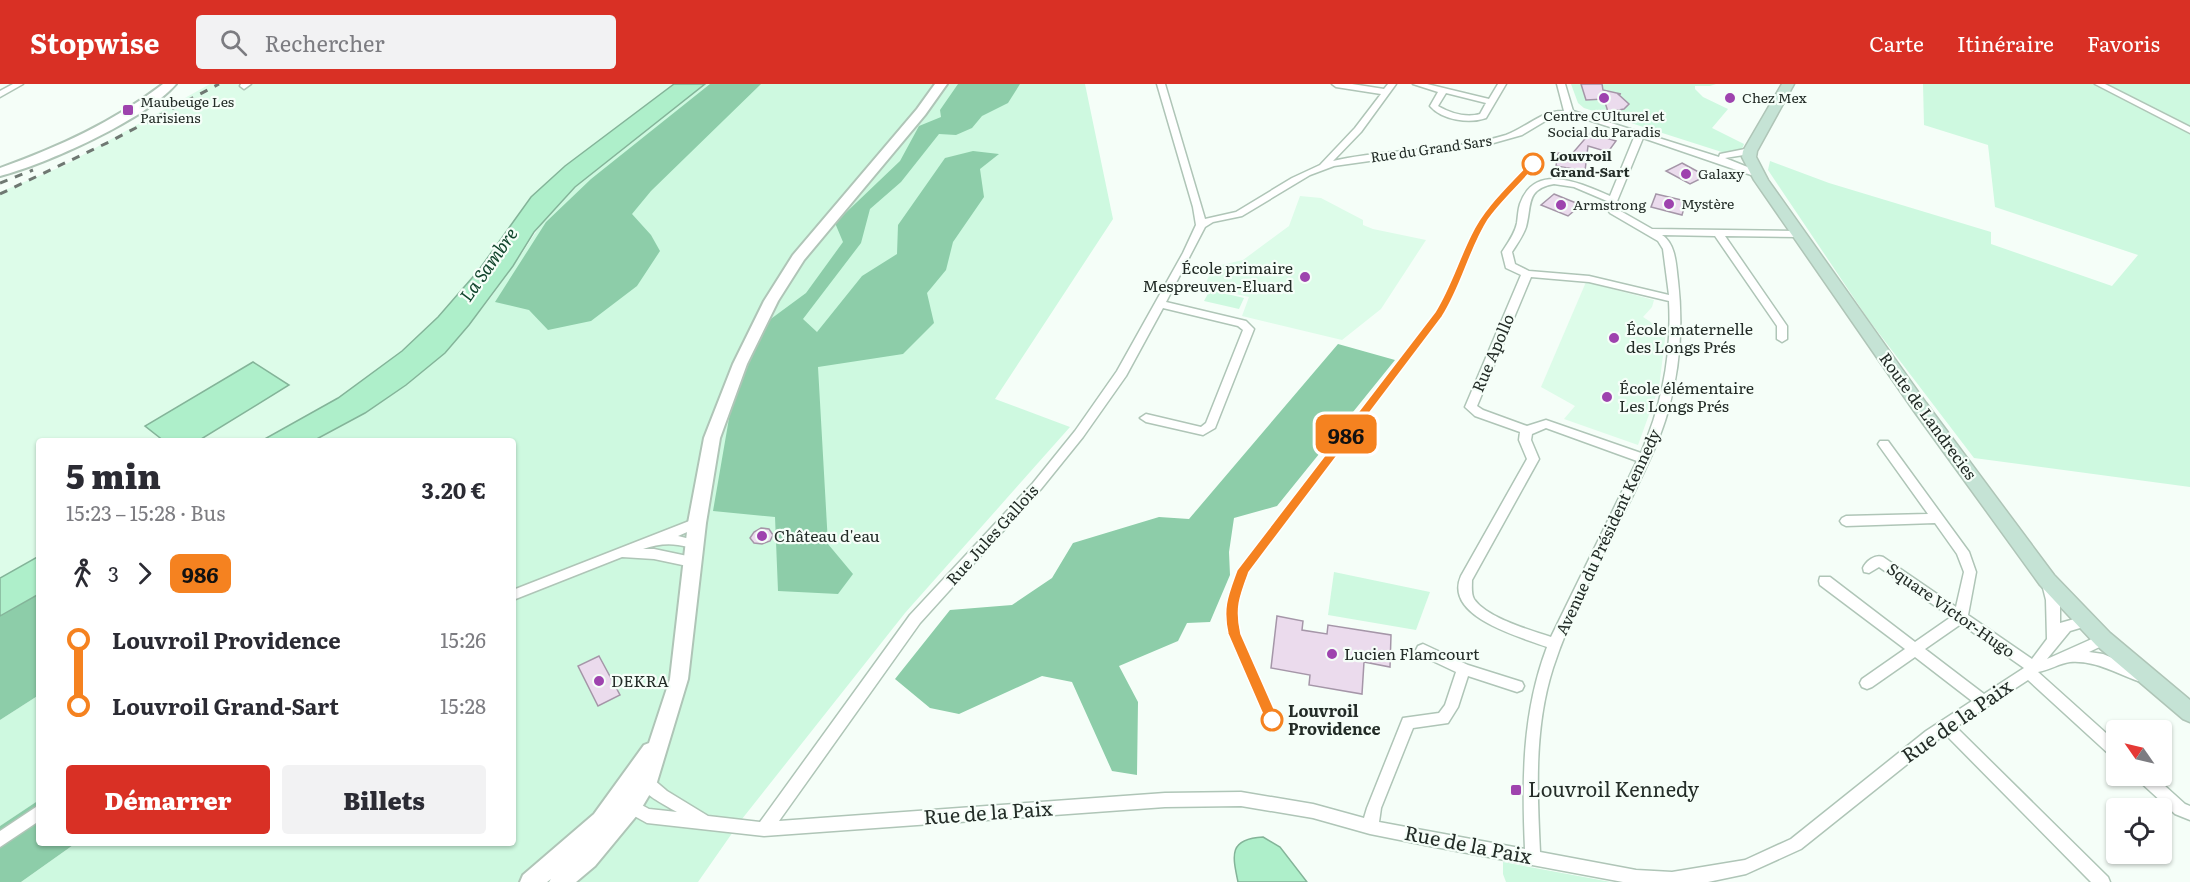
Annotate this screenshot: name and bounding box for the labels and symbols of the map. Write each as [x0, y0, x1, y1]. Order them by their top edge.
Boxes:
place label: Chez Mex [1742, 87, 1807, 107]
place label: Maubeuge Les Parisiens [140, 91, 234, 127]
marker: Centre CUlturel et Social du Paradis [1597, 91, 1611, 105]
marker: Chez Mex [1723, 91, 1737, 105]
marker: Maubeuge Les Parisiens [121, 103, 135, 117]
place label: Centre CUlturel et Social du Paradis [1543, 105, 1665, 141]
street label: Rue du Grand Sars [1369, 130, 1493, 166]
place label: Louvroil Grand-Sart [1550, 145, 1631, 181]
marker: Louvroil Grand-Sart [1522, 153, 1544, 175]
place label: Galaxy [1698, 163, 1745, 183]
marker: Galaxy [1679, 167, 1693, 181]
place label: Mystère [1681, 193, 1734, 213]
place label: Armstrong [1573, 194, 1646, 214]
marker: Mystère [1662, 197, 1676, 211]
marker: Armstrong [1554, 198, 1568, 212]
water label: La Sambre [452, 222, 523, 307]
place label: École primaire Mespreuven-Eluard [1142, 255, 1293, 297]
marker: École primaire Mespreuven-Eluard [1298, 270, 1312, 284]
street label: Rue Apollo [1465, 310, 1519, 395]
place label: École maternelle des Longs Prés [1626, 316, 1753, 358]
marker: École maternelle des Longs Prés [1607, 331, 1621, 345]
street label: Route de Landrecies [1874, 347, 1983, 484]
place label: École élémentaire Les Longs Prés [1619, 375, 1754, 417]
marker: École élémentaire Les Longs Prés [1600, 390, 1614, 404]
line badge: 986 [1312, 414, 1380, 454]
street label: Avenue du Président Kennedy [1549, 424, 1666, 639]
street label: Rue Jules Gallois [940, 479, 1043, 590]
place label: Château d'eau [774, 523, 880, 547]
marker: Château d'eau [755, 529, 769, 543]
street label: Square Victor-Hugo [1883, 556, 2021, 662]
place label: Lucien Flamcourt [1344, 641, 1480, 665]
marker: Lucien Flamcourt [1325, 647, 1339, 661]
place label: DEKRA [611, 668, 669, 692]
street label: Rue de la Paix [1894, 670, 2018, 769]
marker: DEKRA [592, 674, 606, 688]
place label: Louvroil Providence [1288, 698, 1380, 740]
marker: Louvroil Providence [1261, 709, 1283, 731]
north arrow [2106, 720, 2172, 786]
place label: Louvroil Kennedy [1528, 773, 1700, 803]
marker: Louvroil Kennedy [1509, 783, 1523, 797]
street label: Rue de la Paix [922, 791, 1054, 830]
street label: Rue de la Paix [1402, 816, 1535, 870]

